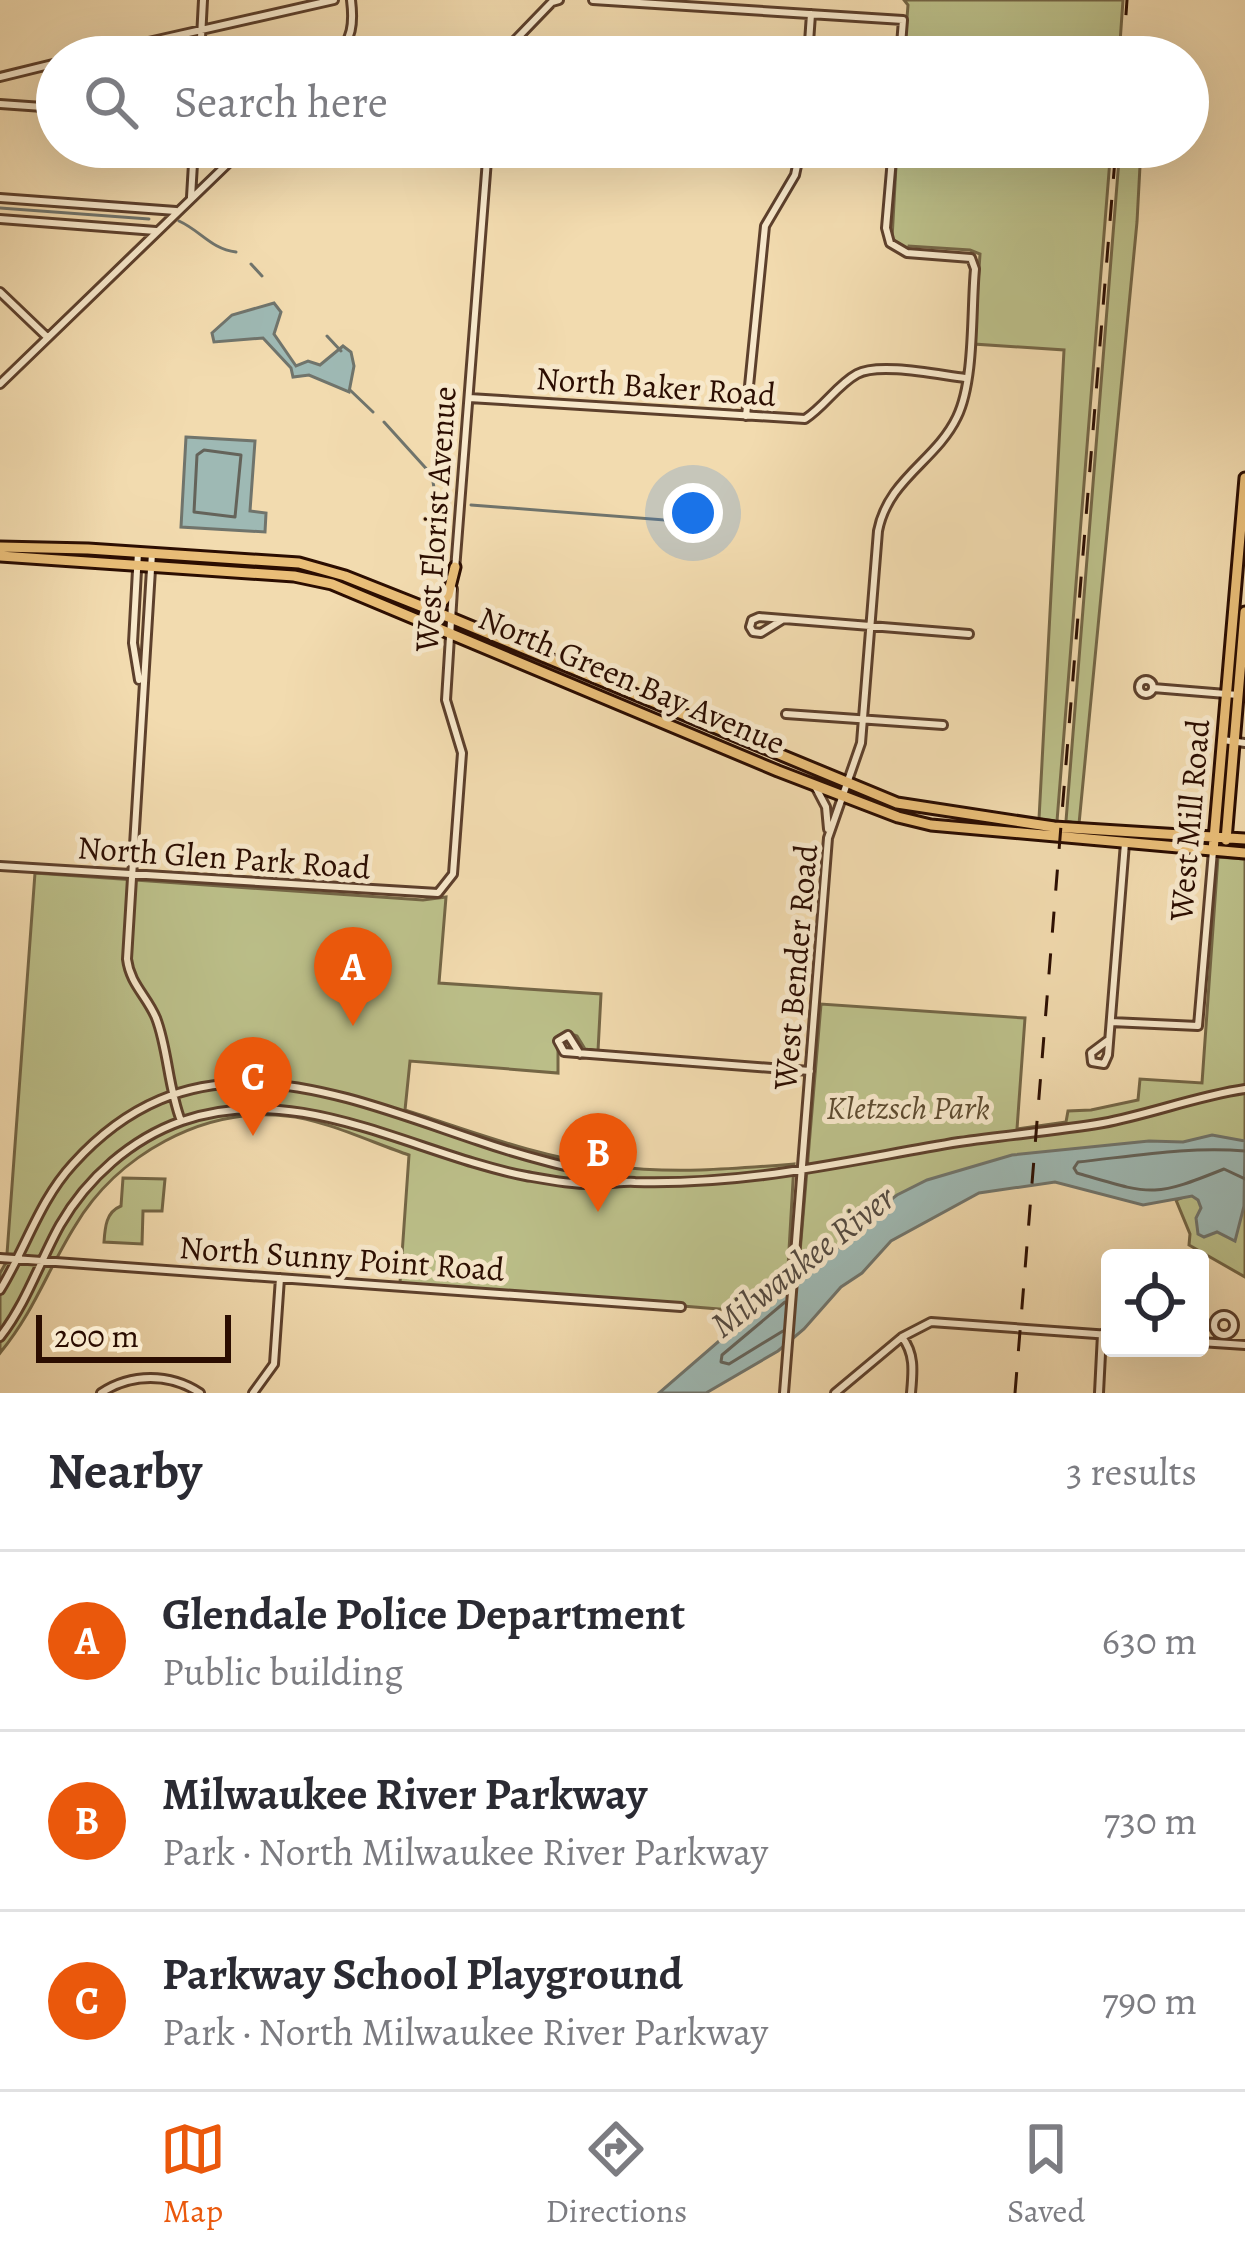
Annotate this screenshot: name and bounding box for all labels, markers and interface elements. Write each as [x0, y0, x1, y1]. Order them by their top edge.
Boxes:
search box [36, 36, 1209, 168]
icon: search [78, 69, 144, 135]
text: Search here [174, 71, 388, 133]
street label: North Baker Road [534, 355, 778, 417]
street label: West Florist Avenue [403, 385, 467, 654]
your location [663, 483, 723, 543]
street label: North Green Bay Avenue [472, 595, 792, 765]
street label: West Mill Road [1158, 717, 1220, 924]
street label: North Glen Park Road [76, 824, 372, 890]
street label: West Bender Road [762, 842, 828, 1093]
pin: A [314, 927, 392, 1026]
pin: C [214, 1037, 292, 1136]
park label: Kletzsch Park [826, 1085, 990, 1130]
pin: B [559, 1113, 637, 1212]
water label: Milwaukee River [700, 1173, 906, 1349]
street label: North Sunny Point Road [178, 1224, 506, 1292]
map controls [1101, 1249, 1209, 1357]
button: locate [1101, 1249, 1209, 1357]
scale bar [36, 1309, 231, 1362]
text: 200 m [54, 1313, 139, 1358]
text: Nearby [48, 1436, 202, 1506]
text: 3 results [1066, 1445, 1197, 1498]
text: Glendale Police Department [162, 1583, 685, 1645]
text: A [75, 1614, 99, 1667]
text: 630 m [1102, 1614, 1197, 1667]
text: Public building [162, 1645, 403, 1698]
text: Milwaukee River Parkway [162, 1763, 647, 1825]
text: B [75, 1794, 99, 1847]
text: 730 m [1103, 1794, 1197, 1847]
text: Park · North Milwaukee River Parkway [162, 1825, 768, 1878]
text: Parkway School Playground [162, 1943, 683, 2005]
text: C [75, 1974, 99, 2027]
text: 790 m [1102, 1974, 1197, 2027]
text: Park · North Milwaukee River Parkway [162, 2005, 768, 2058]
tab: Map [160, 2116, 226, 2233]
tab: Directions [546, 2116, 687, 2233]
tab: Saved [1007, 2116, 1085, 2233]

